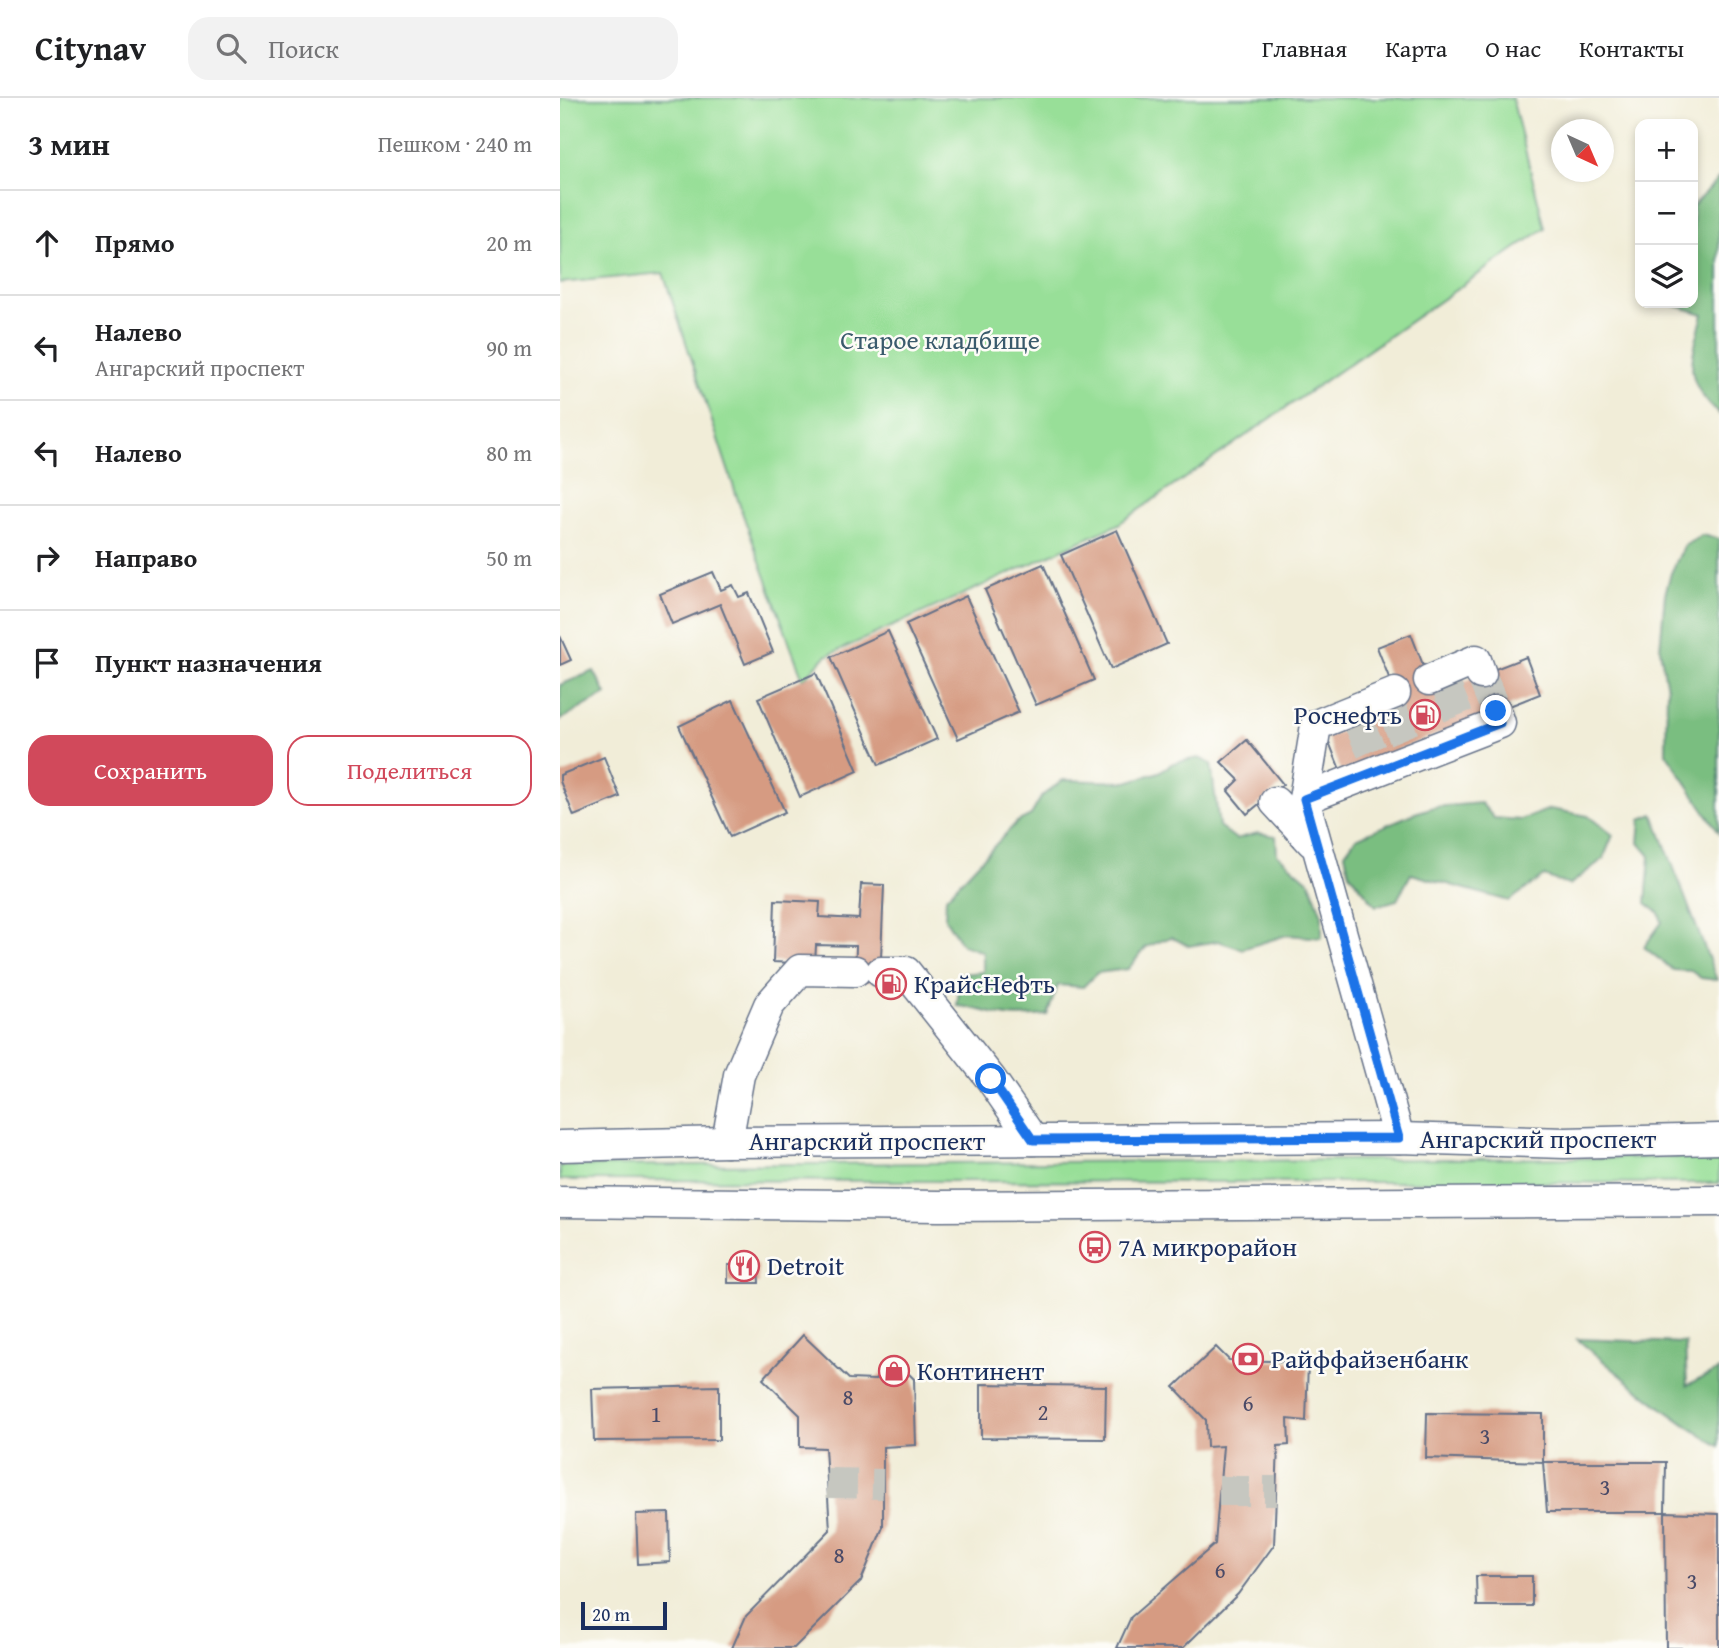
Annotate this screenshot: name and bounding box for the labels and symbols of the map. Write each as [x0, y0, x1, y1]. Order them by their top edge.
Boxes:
north arrow [1551, 119, 1614, 182]
park label: Старое кладбище [840, 320, 1040, 359]
place label: Роснефть [1294, 695, 1402, 734]
route end [1480, 695, 1511, 726]
fuel station icon: Роснефть [1408, 698, 1442, 732]
place label: КрайсНефть [914, 964, 1055, 1003]
fuel station icon: КрайсНефть [874, 967, 908, 1001]
route start [975, 1063, 1006, 1094]
street label: Ангарский проспект [1420, 1119, 1657, 1158]
street label: Ангарский проспект [749, 1121, 986, 1160]
place label: 7А микрорайон [1118, 1227, 1297, 1266]
bus stop icon: 7А микрорайон [1078, 1230, 1112, 1264]
place label: Detroit [767, 1246, 844, 1285]
restaurant icon: Detroit [727, 1249, 761, 1283]
place label: Райффайзенбанк [1271, 1339, 1469, 1378]
bank icon: Райффайзенбанк [1231, 1342, 1265, 1376]
place label: Континент [917, 1351, 1045, 1390]
shop icon: Континент [877, 1354, 911, 1388]
house number: 8 [842, 1380, 854, 1413]
house number: 6 [1242, 1386, 1254, 1419]
house number: 2 [1037, 1395, 1049, 1428]
house number: 1 [650, 1397, 662, 1430]
house number: 3 [1479, 1419, 1491, 1452]
house number: 3 [1599, 1470, 1611, 1503]
house number: 8 [833, 1538, 845, 1571]
house number: 6 [1214, 1553, 1226, 1586]
house number: 3 [1686, 1564, 1698, 1597]
scale bar [581, 1599, 667, 1631]

